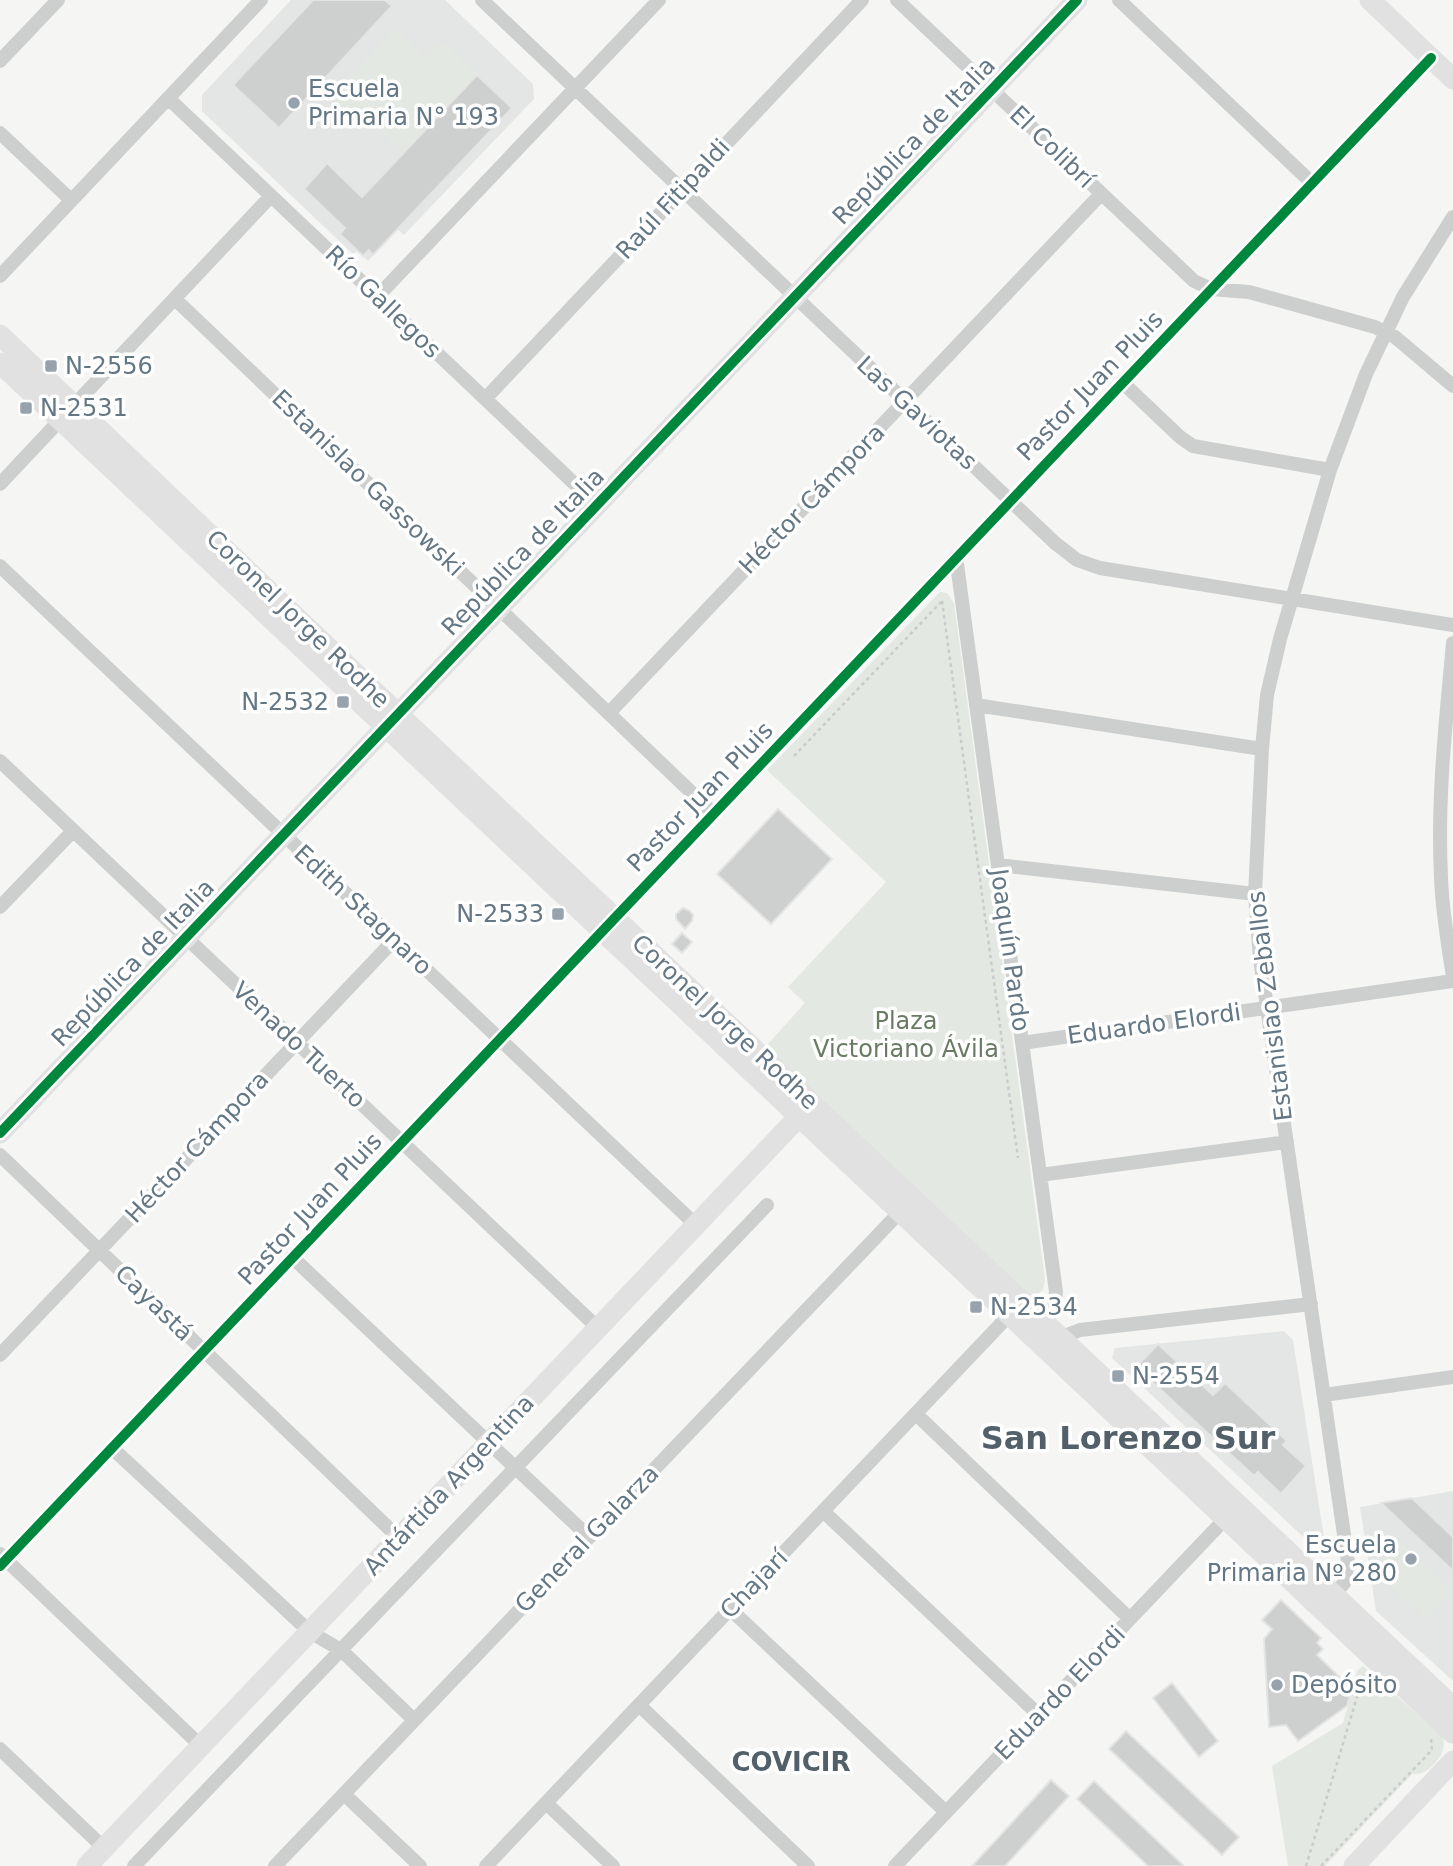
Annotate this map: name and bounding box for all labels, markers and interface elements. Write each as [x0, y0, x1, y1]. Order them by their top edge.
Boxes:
street label: República de Italia [827, 52, 1001, 230]
place label: Escuela Primaria N° 193 [308, 75, 499, 131]
marker: Escuela Primaria N° 193 [286, 95, 302, 111]
street label: El Colibrí [1004, 100, 1101, 195]
street label: Raúl Fitipaldi [610, 133, 736, 265]
street label: Río Gallegos [320, 240, 446, 364]
street label: Pastor Juan Pluis [1011, 305, 1169, 467]
street label: Las Gaviotas [851, 350, 983, 476]
place label: N-2556 [65, 352, 153, 380]
marker: N-2556 [43, 358, 59, 374]
street label: Estanislao Gassowski [266, 384, 470, 582]
place label: N-2531 [40, 394, 128, 422]
marker: N-2531 [18, 400, 34, 416]
street label: Héctor Cámpora [734, 418, 890, 580]
street label: República de Italia [436, 463, 610, 641]
street label: Coronel Jorge Rodhe [200, 524, 396, 714]
place label: N-2532 [241, 688, 329, 716]
marker: N-2532 [335, 694, 351, 710]
street label: Pastor Juan Pluis [621, 716, 779, 878]
street label: Edith Stagnaro [288, 839, 438, 981]
street label: Joaquín Pardo [984, 865, 1035, 1033]
street label: República de Italia [46, 874, 220, 1052]
street label: Estanislao Zeballos [1242, 889, 1298, 1123]
place label: N-2533 [456, 900, 544, 928]
marker: N-2533 [550, 906, 566, 922]
street label: Coronel Jorge Rodhe [626, 929, 824, 1115]
street label: Venado Tuerto [227, 976, 371, 1114]
street label: Eduardo Elordi [1065, 998, 1243, 1050]
park label: Plaza Victoriano Ávila [813, 1007, 999, 1063]
street label: Héctor Cámpora [120, 1065, 274, 1229]
street label: Pastor Juan Pluis [232, 1127, 388, 1291]
street label: Cayastá [109, 1259, 199, 1347]
place label: N-2534 [990, 1293, 1078, 1321]
marker: N-2534 [968, 1299, 984, 1315]
place label: N-2554 [1132, 1362, 1220, 1390]
marker: N-2554 [1110, 1368, 1126, 1384]
street label: Antártida Argentina [358, 1389, 540, 1581]
district label: San Lorenzo Sur [981, 1419, 1276, 1457]
street label: General Galarza [510, 1459, 664, 1619]
place label: Escuela Primaria Nº 280 [1207, 1531, 1397, 1587]
street label: Chajarí [715, 1543, 794, 1624]
marker: Escuela Primaria Nº 280 [1403, 1551, 1419, 1567]
street label: Eduardo Elordi [989, 1620, 1131, 1766]
place label: Depósito [1291, 1671, 1397, 1699]
marker: Depósito [1269, 1677, 1285, 1693]
district label: COVICIR [731, 1747, 851, 1777]

